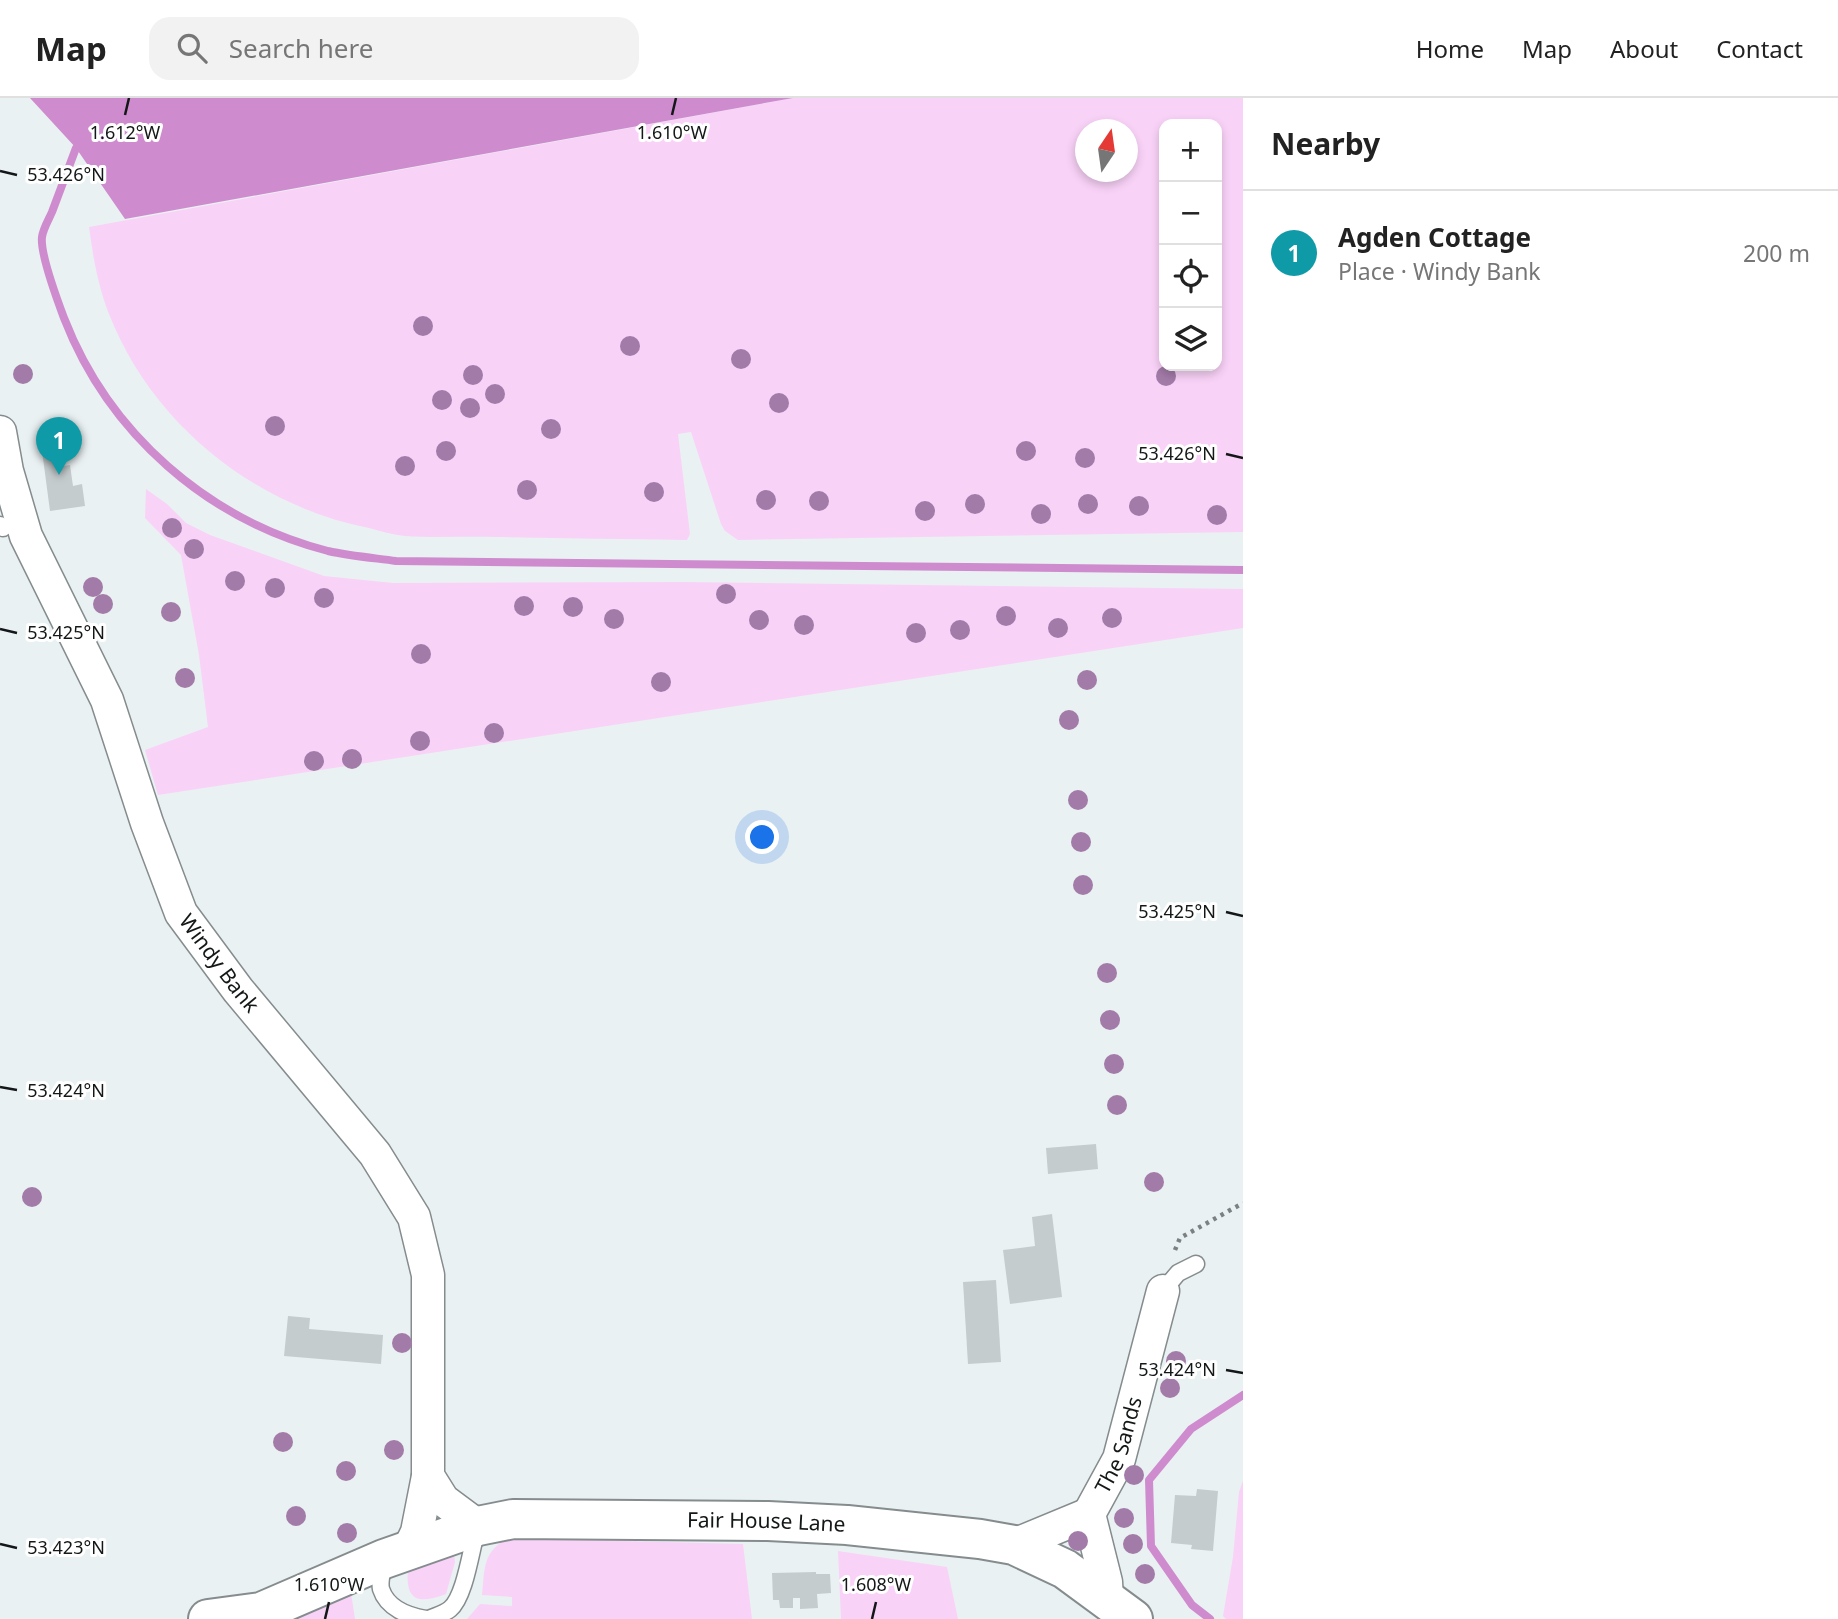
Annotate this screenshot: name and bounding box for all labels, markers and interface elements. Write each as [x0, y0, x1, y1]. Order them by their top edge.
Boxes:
search box [149, 17, 639, 80]
text: Map [35, 26, 107, 71]
icon: search [173, 29, 211, 67]
text: Search here [229, 30, 373, 66]
text: Home [1416, 32, 1484, 65]
text: Map [1522, 32, 1572, 65]
text: About [1610, 32, 1678, 65]
text: Contact [1716, 32, 1803, 65]
north arrow [1075, 119, 1138, 182]
map controls [1159, 119, 1222, 371]
button: + [1159, 119, 1222, 182]
text: 1.612°W [90, 120, 160, 144]
text: 1.610°W [637, 120, 707, 144]
text: Nearby [1271, 123, 1380, 164]
text: 53.426°N [27, 162, 105, 186]
button: − [1159, 182, 1222, 245]
text: Agden Cottage [1338, 219, 1531, 255]
text: 1 [1287, 237, 1301, 269]
text: 200 m [1743, 237, 1810, 269]
button: locate [1159, 245, 1222, 308]
text: Place · Windy Bank [1338, 255, 1541, 287]
button: layers [1159, 308, 1222, 371]
pin: 1 [36, 417, 82, 475]
text: 53.426°N [1138, 441, 1216, 465]
text: 53.425°N [27, 620, 105, 644]
your location [745, 820, 779, 854]
text: 53.425°N [1138, 899, 1216, 923]
street label: Windy Bank [173, 908, 267, 1019]
text: 53.424°N [27, 1078, 105, 1102]
text: 53.424°N [1138, 1357, 1216, 1381]
street label: The Sands [1088, 1393, 1148, 1498]
street label: Fair House Lane [687, 1505, 846, 1538]
text: 53.423°N [27, 1535, 105, 1559]
text: 1.610°W [294, 1572, 364, 1596]
text: 1.608°W [841, 1572, 911, 1596]

